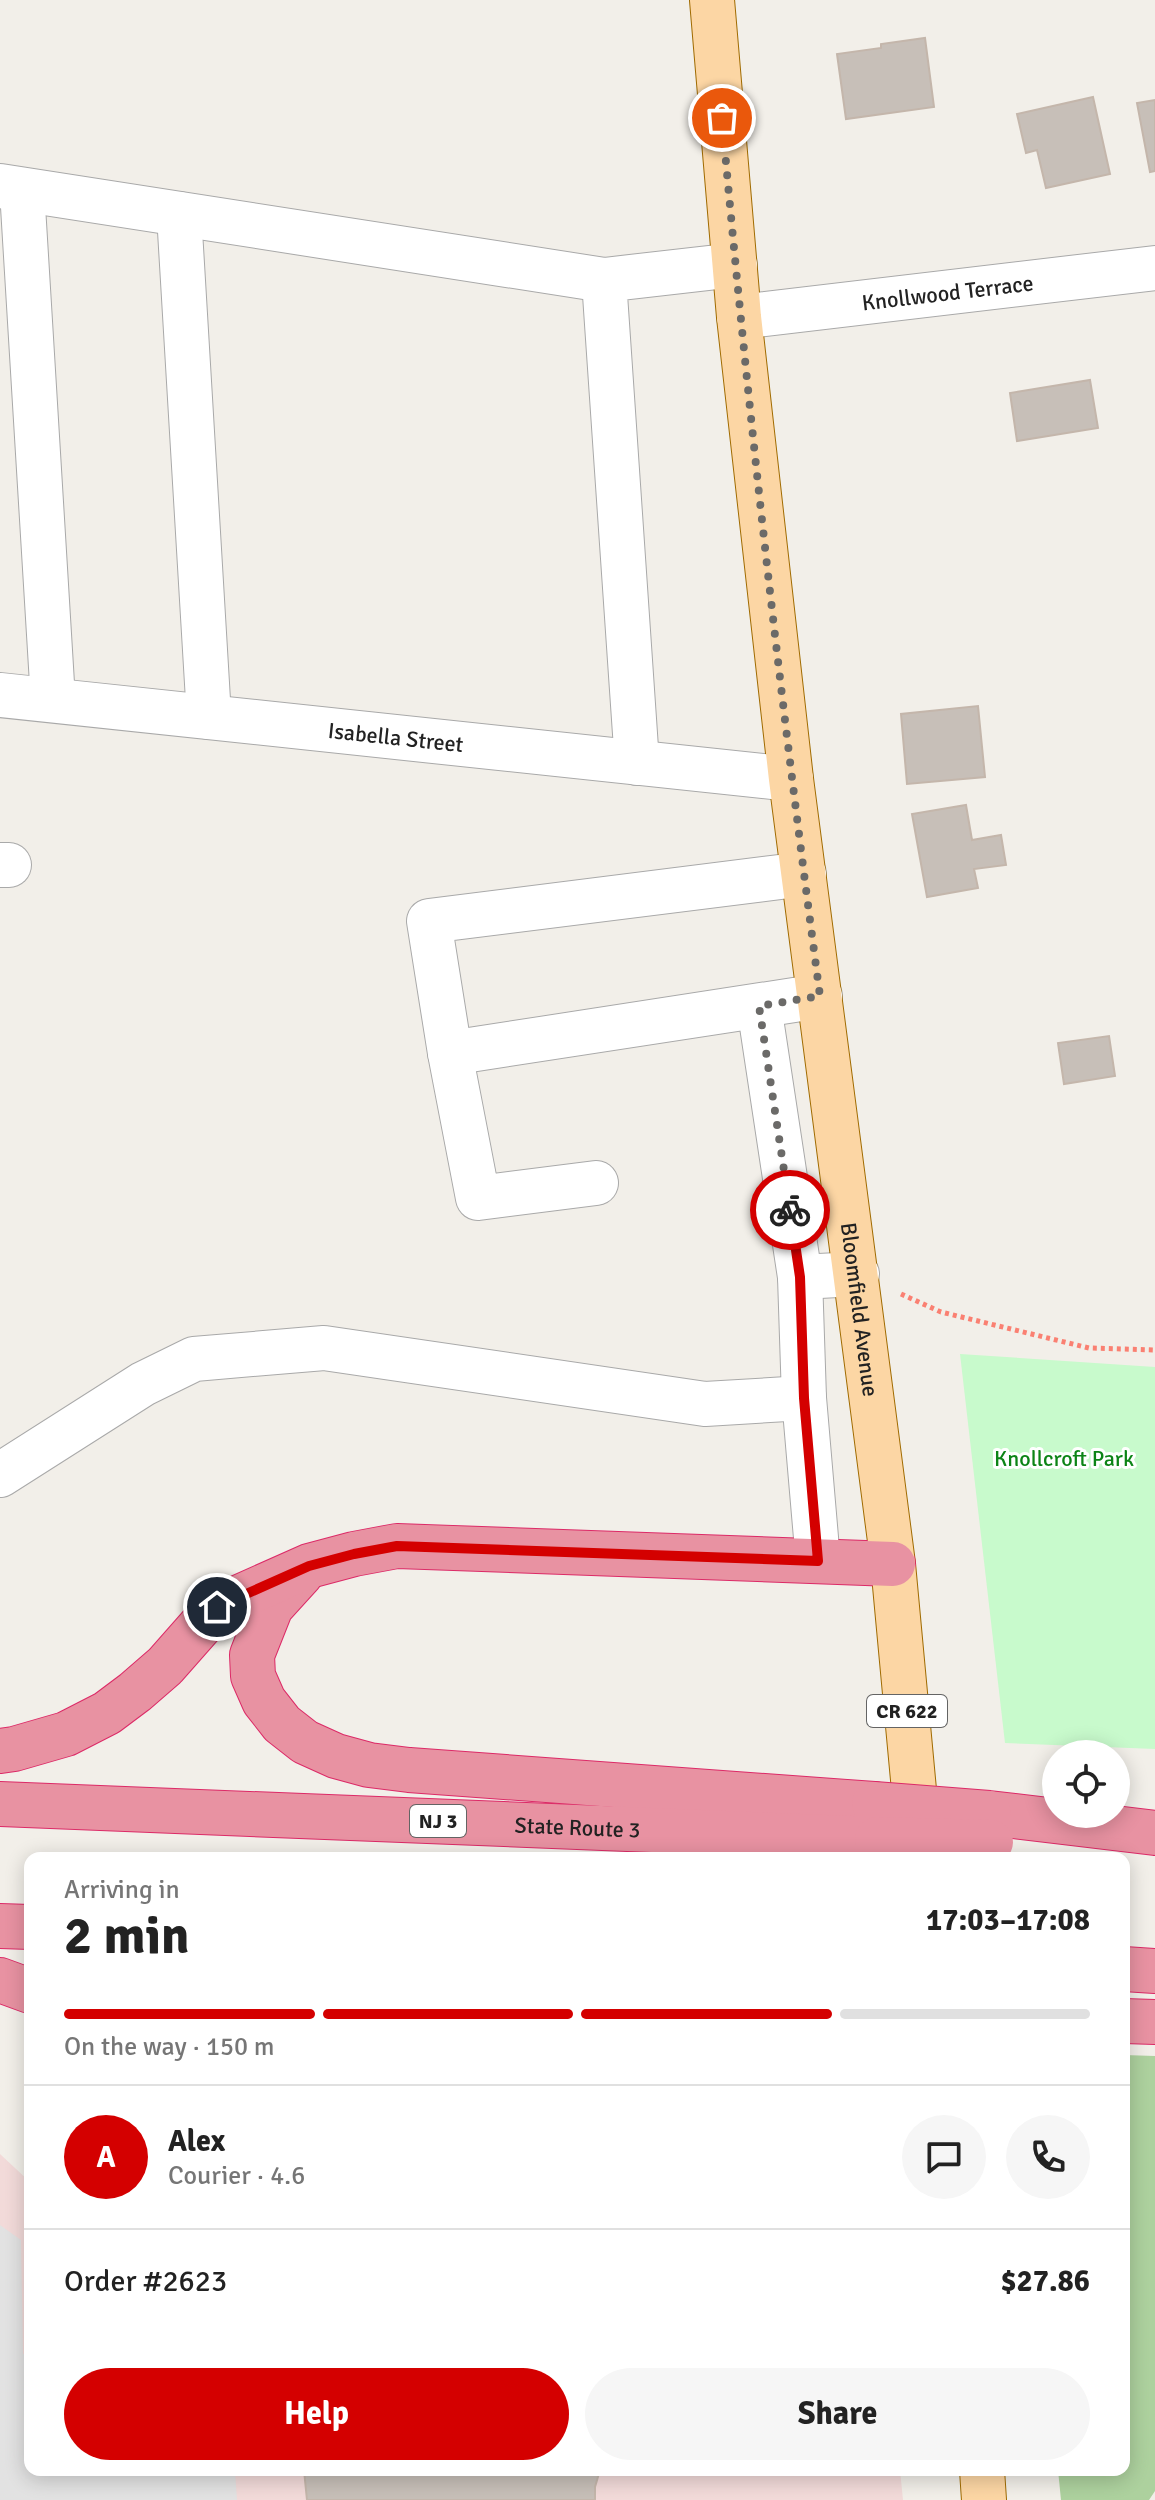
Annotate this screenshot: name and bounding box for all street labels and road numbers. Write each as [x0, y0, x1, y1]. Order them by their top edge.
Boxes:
street label: Knollwood Terrace [860, 269, 1035, 316]
street label: Isabella Street [327, 716, 465, 758]
street label: Bloomfield Avenue [835, 1221, 885, 1398]
road number: CR 622 [867, 1695, 947, 1727]
road number: NJ 3 [410, 1805, 466, 1837]
street label: State Route 3 [514, 1811, 641, 1843]

